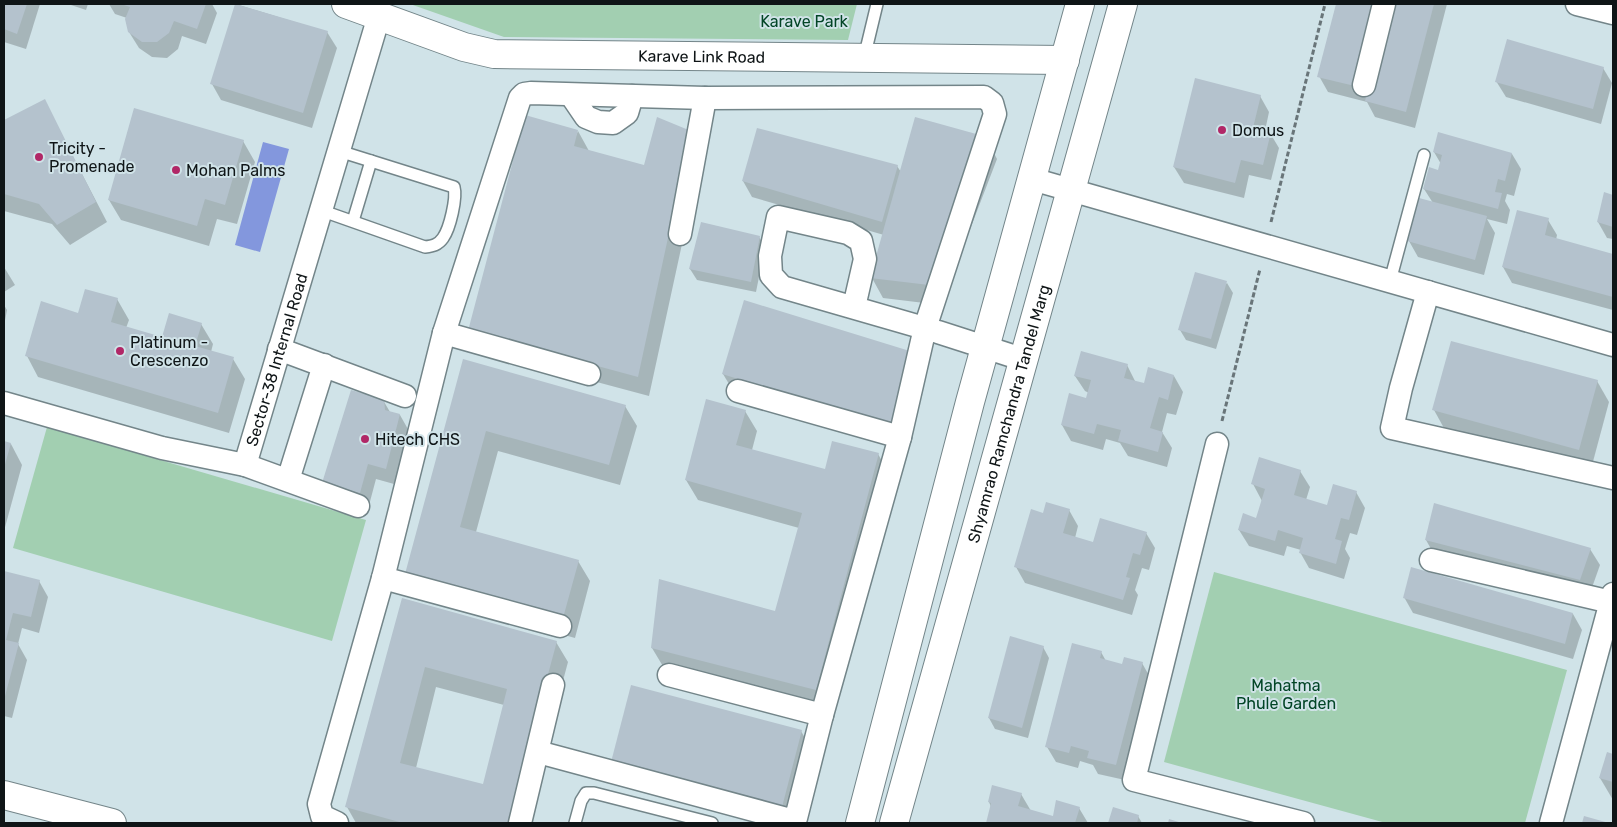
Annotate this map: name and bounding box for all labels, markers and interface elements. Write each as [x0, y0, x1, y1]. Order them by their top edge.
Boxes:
park label: Karave Park [760, 12, 849, 31]
street label: Karave Link Road [638, 47, 765, 67]
place label: Domus [1232, 121, 1284, 140]
marker: Domus [1216, 124, 1228, 136]
place label: Tricity - Promenade [49, 139, 135, 176]
marker: Tricity - Promenade [33, 151, 45, 163]
place label: Mohan Palms [186, 161, 285, 180]
marker: Mohan Palms [170, 164, 182, 176]
street label: Sector-38 Internal Road [242, 271, 312, 448]
street label: Shyamrao Ramchandra Tandel Marg [964, 283, 1054, 545]
place label: Platinum - Crescenzo [130, 333, 208, 370]
marker: Platinum - Crescenzo [114, 345, 126, 357]
place label: Hitech CHS [375, 430, 460, 449]
marker: Hitech CHS [359, 433, 371, 445]
park label: Mahatma Phule Garden [1236, 676, 1336, 713]

